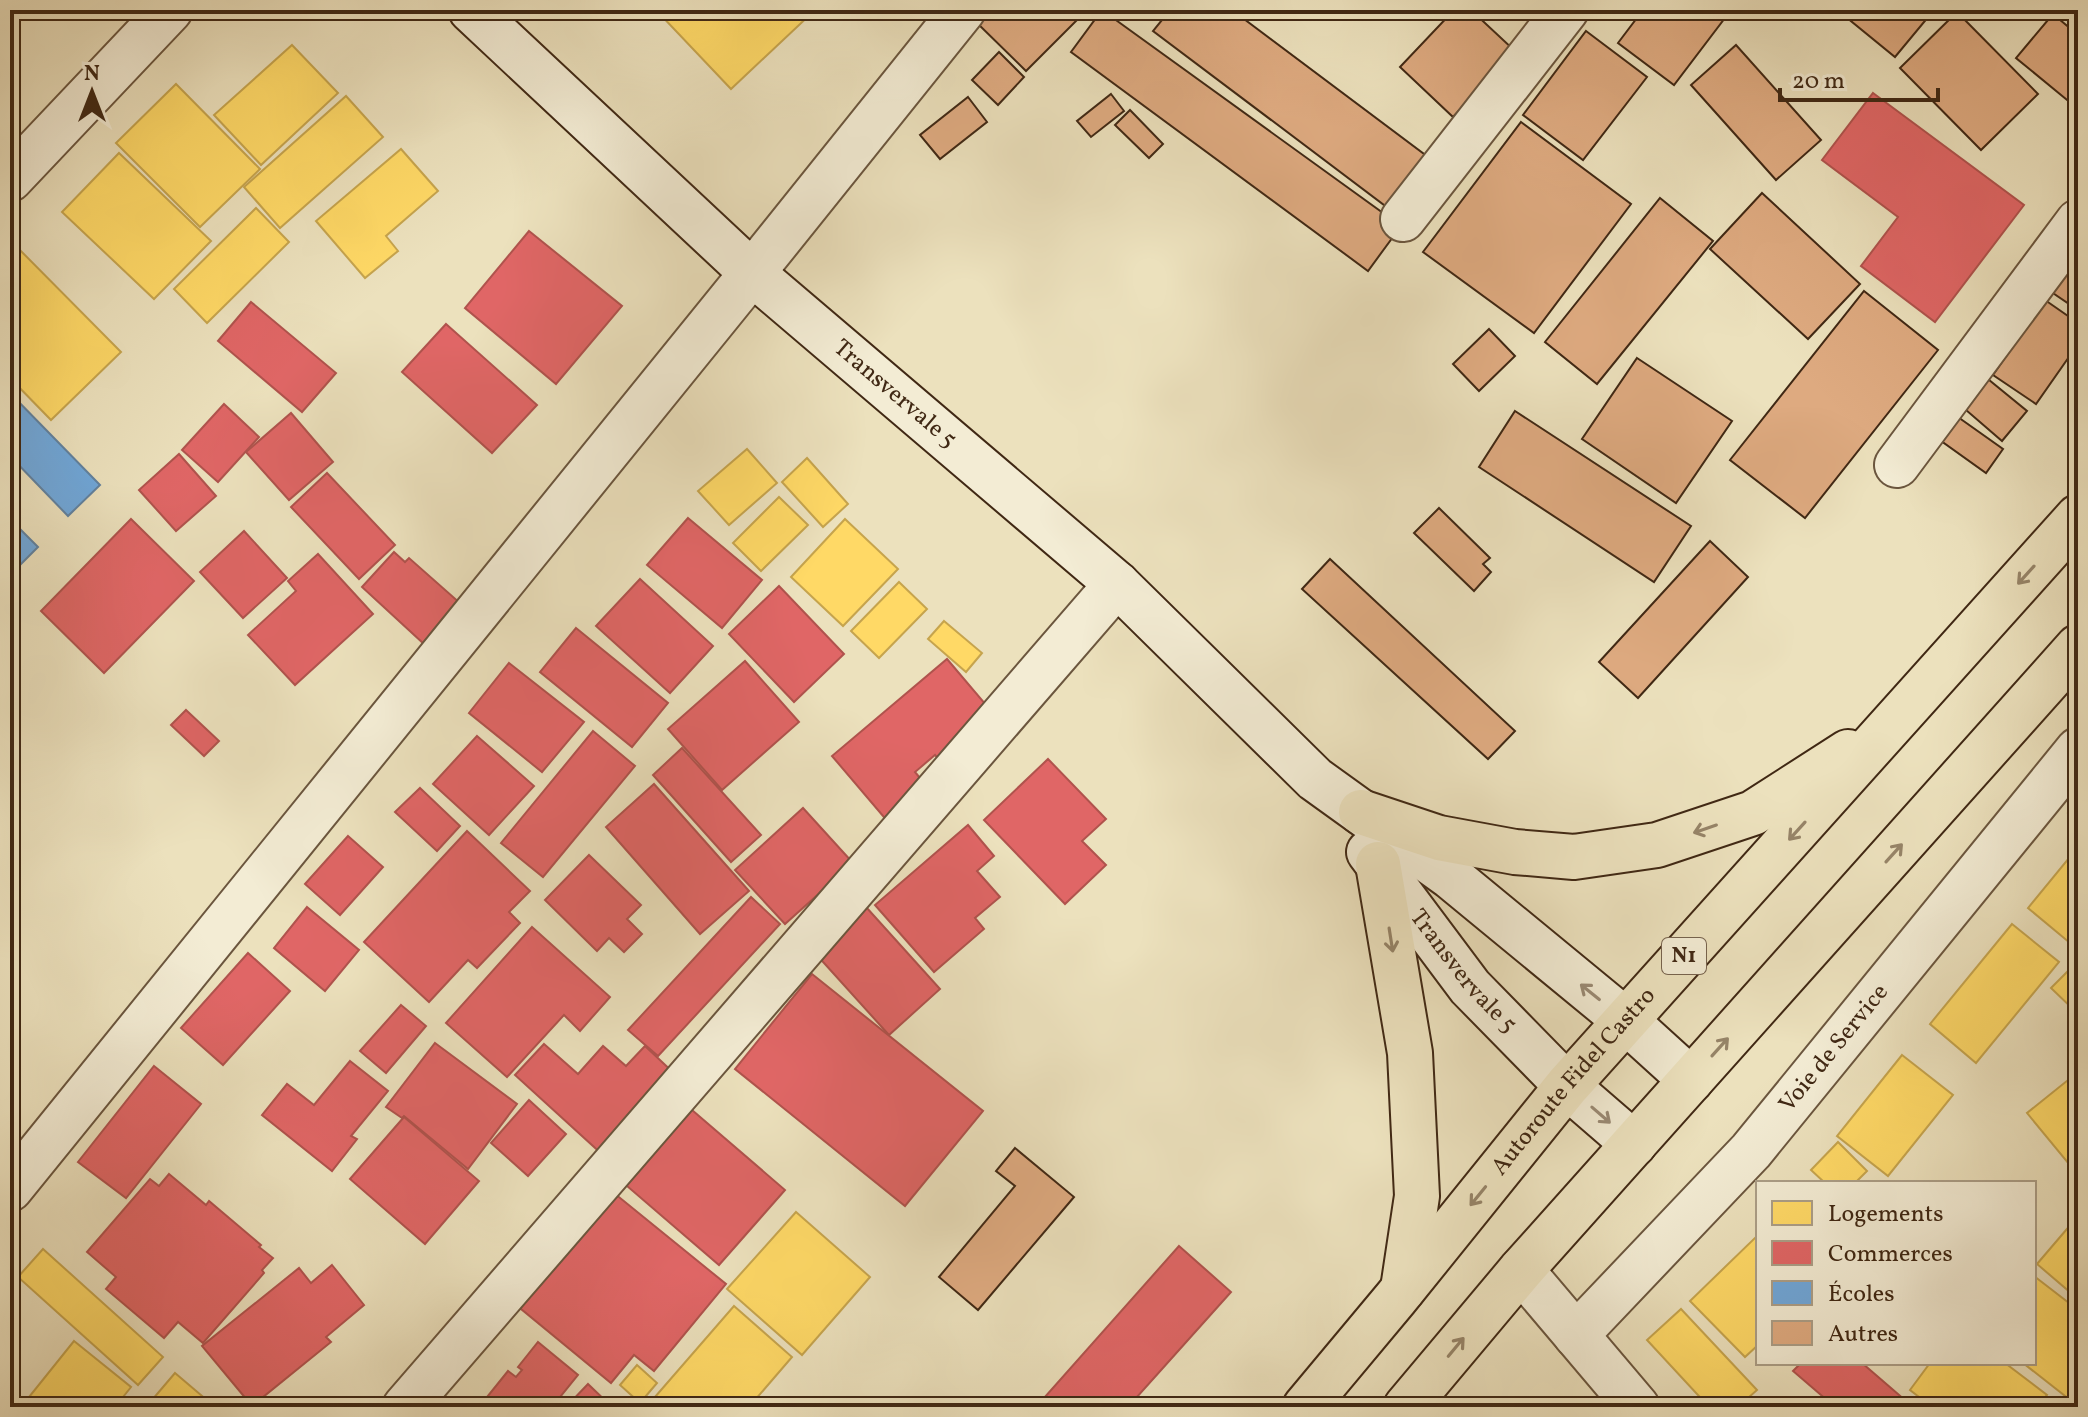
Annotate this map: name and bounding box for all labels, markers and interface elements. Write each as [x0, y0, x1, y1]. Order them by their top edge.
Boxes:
north arrow [52, 52, 132, 132]
scale bar [1780, 52, 1938, 102]
text: N [84, 59, 100, 90]
text: 20 m [1792, 65, 1845, 99]
street label: Transvervale 5 [825, 332, 964, 457]
one-way arrow [2017, 565, 2035, 585]
one-way arrow [1788, 821, 1806, 841]
one-way arrow [1693, 823, 1718, 838]
one-way arrow [1884, 843, 1902, 863]
street label: Transvervale 5 [1401, 902, 1524, 1042]
one-way arrow [1385, 927, 1400, 953]
road number: N1 [1662, 938, 1706, 974]
street label: Voie de Service [1772, 977, 1897, 1120]
street label: Autoroute Fidel Castro [1484, 980, 1664, 1183]
one-way arrow [1580, 983, 1601, 1000]
one-way arrow [1711, 1037, 1729, 1057]
one-way arrow [1590, 1106, 1610, 1124]
legend [1756, 1181, 2036, 1365]
one-way arrow [1470, 1185, 1487, 1206]
text: Logements [1828, 1198, 1944, 1232]
text: Commerces [1828, 1238, 1953, 1272]
text: Écoles [1828, 1278, 1895, 1312]
text: Autres [1828, 1318, 1898, 1352]
one-way arrow [1447, 1337, 1465, 1358]

